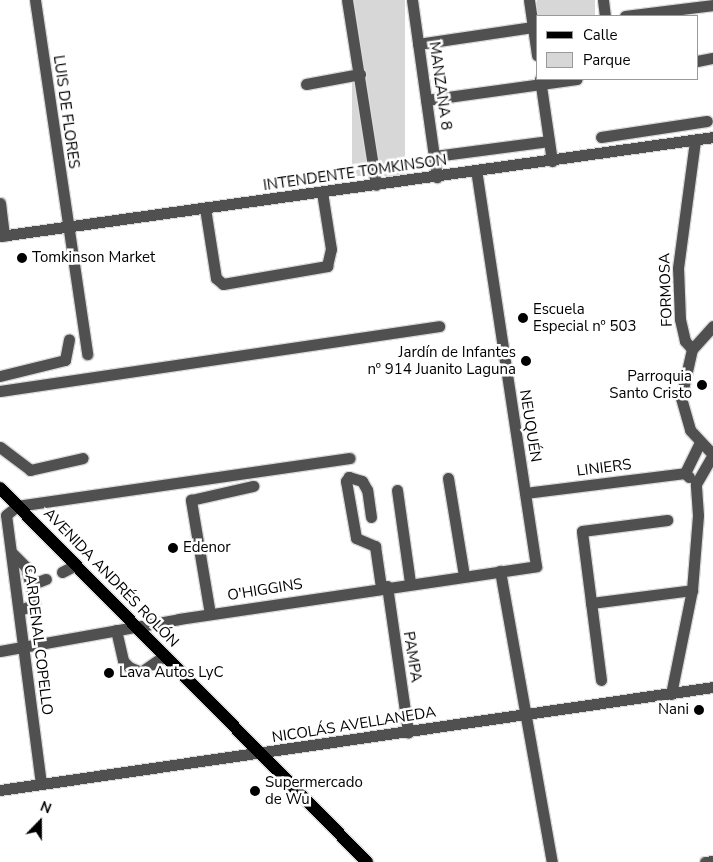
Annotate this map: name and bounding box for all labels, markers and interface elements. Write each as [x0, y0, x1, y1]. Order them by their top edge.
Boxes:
legend [536, 15, 698, 80]
text: Calle [583, 25, 618, 45]
street label: MANZANA 8 [425, 40, 455, 132]
text: Parque [583, 50, 631, 70]
street label: LUIS DE FLORES [49, 54, 83, 170]
street label: INTENDENTE TOMKINSON [262, 151, 448, 195]
place label: Tomkinson Market [32, 249, 155, 267]
marker: Tomkinson Market [16, 252, 28, 264]
street label: FORMOSA [656, 253, 676, 327]
place label: Escuela Especial nº 503 [533, 300, 636, 335]
marker: Escuela Especial nº 503 [517, 312, 529, 324]
place label: Jardín de Infantes nº 914 Juanito Laguna [368, 343, 516, 378]
marker: Jardín de Infantes nº 914 Juanito Laguna [520, 355, 532, 367]
place label: Parroquia Santo Cristo [609, 367, 692, 402]
marker: Parroquia Santo Cristo [696, 379, 708, 391]
street label: NEUQUÉN [515, 389, 545, 463]
street label: LINIERS [576, 456, 632, 480]
street label: AVENIDA ANDRÉS ROLÓN [40, 505, 182, 651]
place label: Edenor [183, 539, 231, 557]
marker: Edenor [167, 542, 179, 554]
street label: CARDENAL COPELLO [20, 564, 56, 716]
street label: O'HIGGINS [226, 575, 304, 605]
street label: PAMPA [399, 630, 425, 684]
place label: Lava Autos LyC [119, 664, 224, 682]
marker: Lava Autos LyC [103, 667, 115, 679]
place label: Nani [658, 701, 689, 719]
street label: NICOLÁS AVELLANEDA [271, 703, 437, 747]
marker: Nani [693, 704, 705, 716]
place label: Supermercado de Wu [265, 773, 363, 808]
marker: Supermercado de Wu [249, 785, 261, 797]
north arrow [15, 797, 65, 847]
text: N [37, 797, 54, 818]

